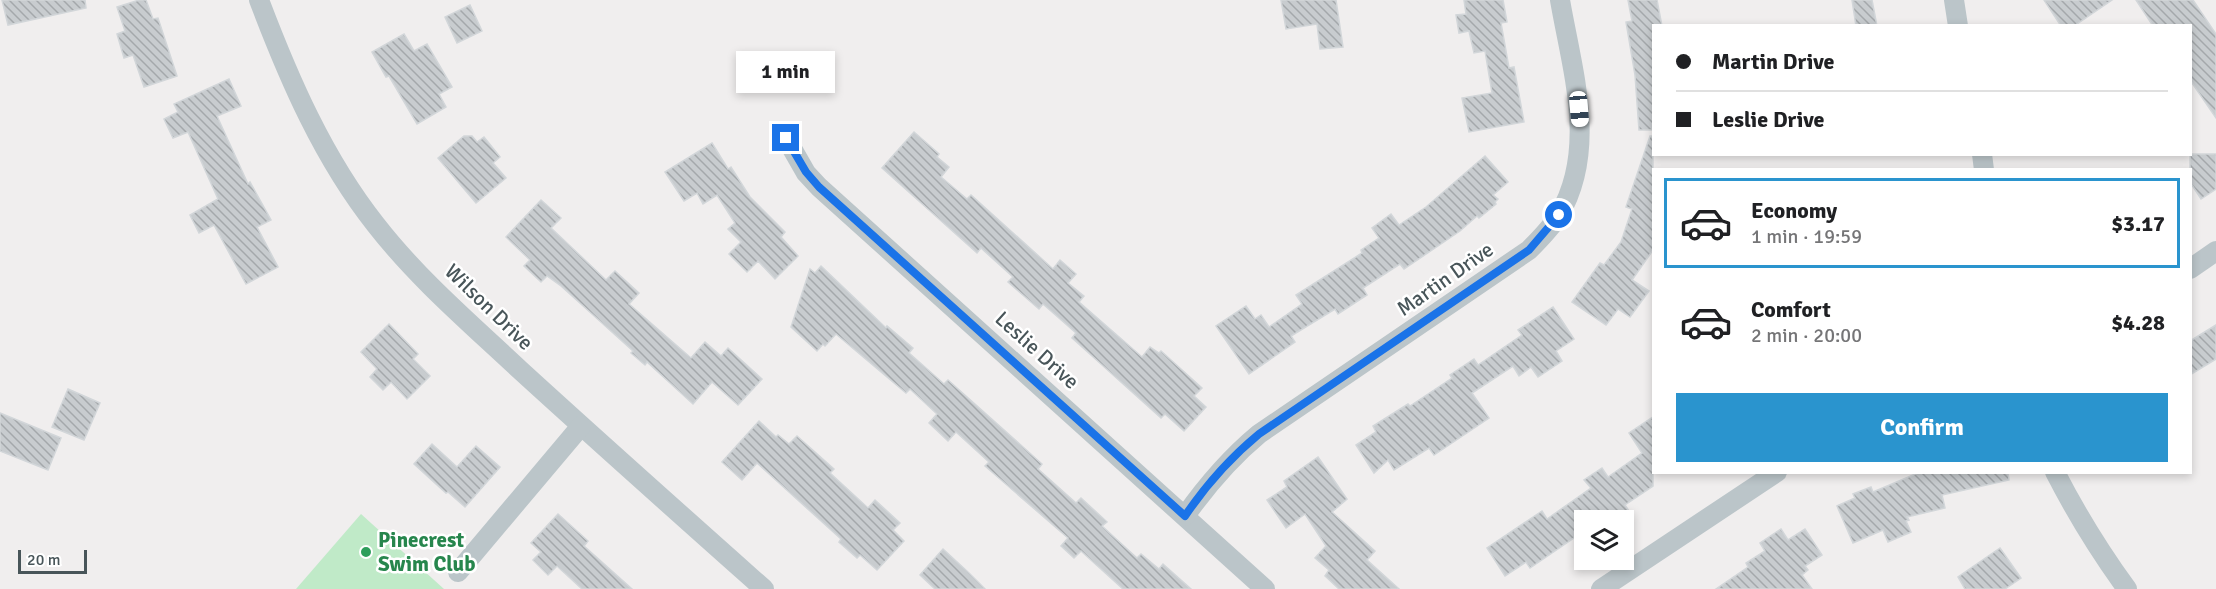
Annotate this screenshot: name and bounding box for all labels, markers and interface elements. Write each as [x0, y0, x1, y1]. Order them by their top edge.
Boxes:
text: Martin Drive [1712, 48, 1834, 75]
callout: 1 min [736, 51, 836, 93]
text: 1 min [761, 59, 810, 84]
car [1568, 90, 1590, 128]
text: Leslie Drive [1712, 106, 1824, 133]
route end [772, 124, 799, 151]
icon: car [1679, 196, 1733, 250]
text: Economy [1751, 197, 1837, 224]
route start [1545, 201, 1572, 228]
text: $3.17 [2111, 210, 2165, 237]
text: 1 min · 19:59 [1751, 224, 1862, 249]
street label: Martin Drive [1392, 236, 1498, 322]
street label: Wilson Drive [439, 258, 539, 356]
icon: car [1679, 295, 1733, 349]
text: Comfort [1751, 296, 1831, 323]
street label: Leslie Drive [990, 306, 1084, 394]
text: $4.28 [2111, 309, 2165, 336]
text: 2 min · 20:00 [1751, 323, 1862, 348]
button: Confirm [1676, 393, 2168, 462]
map controls [1574, 510, 1634, 570]
button: layers [1574, 510, 1634, 570]
place label: Pinecrest Swim Club [378, 527, 475, 577]
marker: Pinecrest Swim Club [359, 545, 373, 559]
scale bar [18, 547, 87, 574]
text: 20 m [27, 550, 61, 570]

